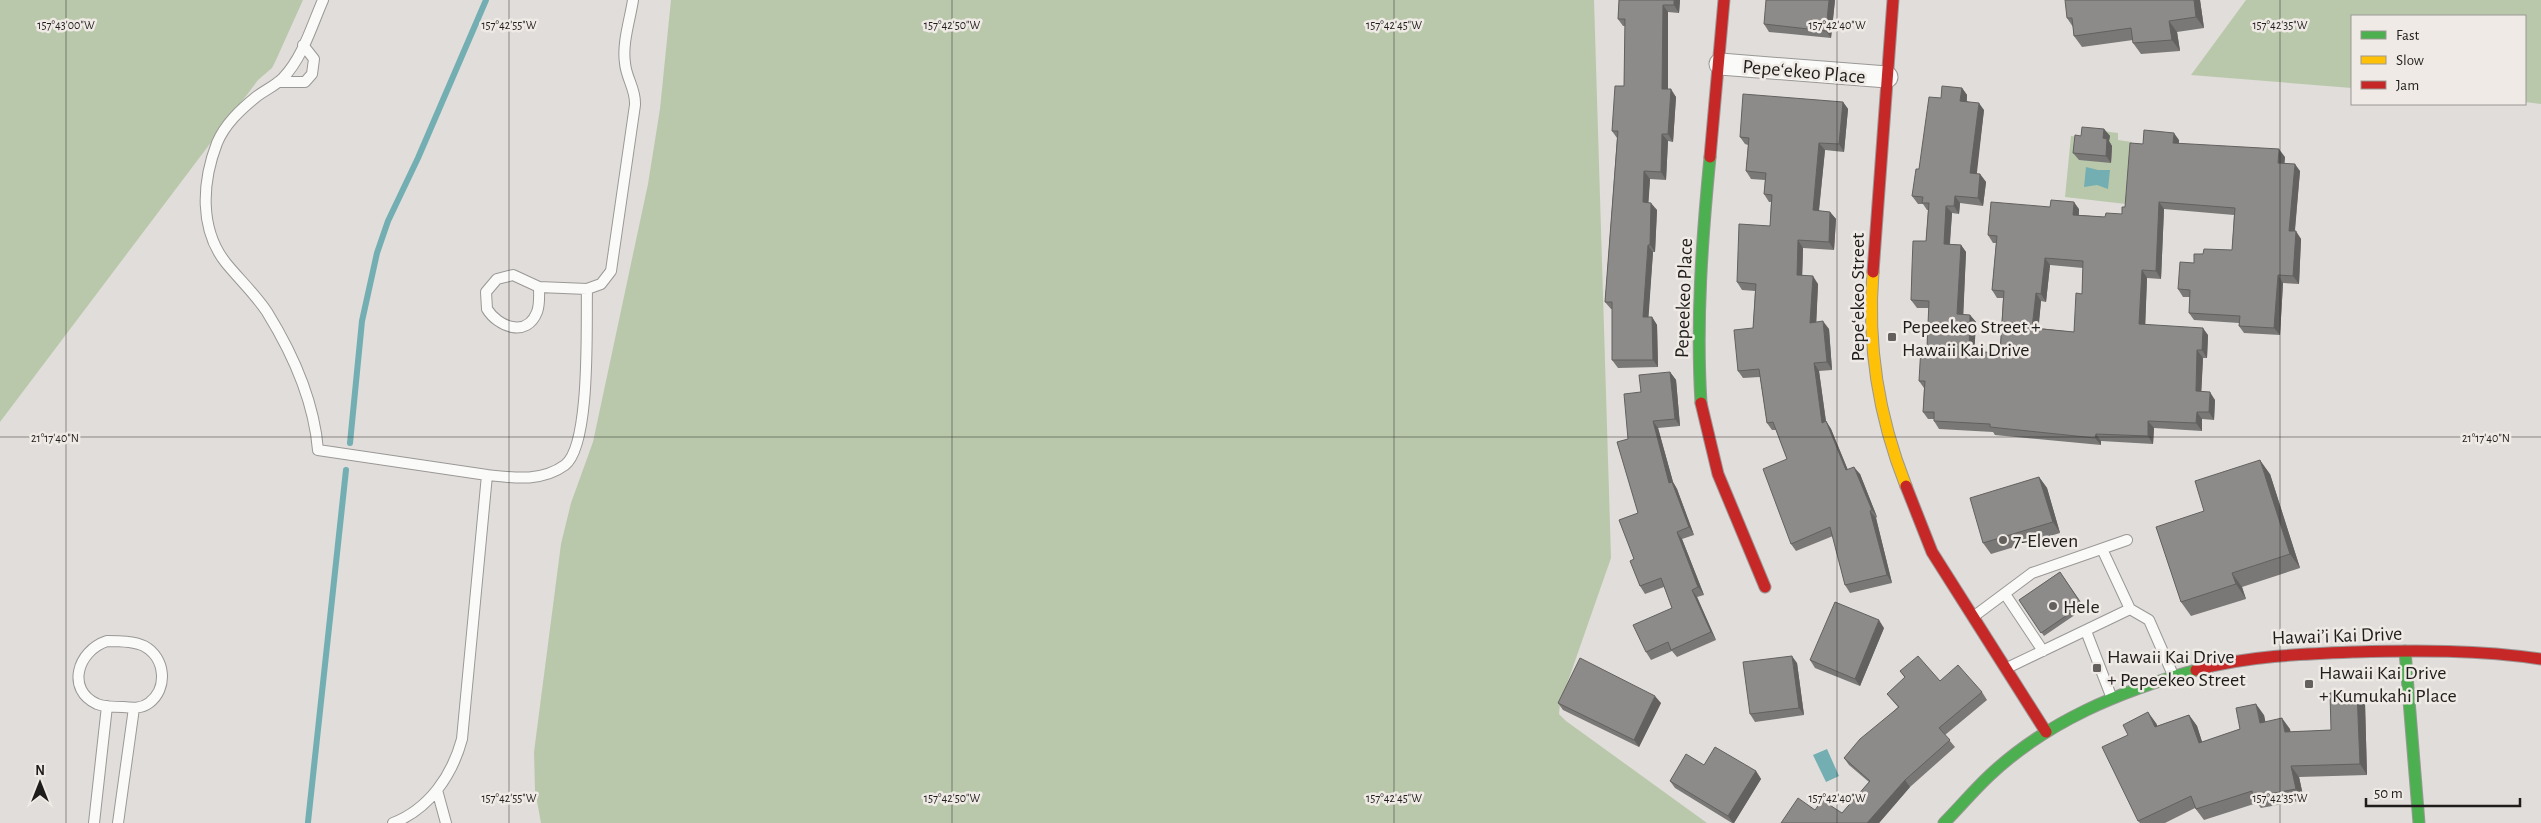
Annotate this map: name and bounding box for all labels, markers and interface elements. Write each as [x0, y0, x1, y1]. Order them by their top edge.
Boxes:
legend [2351, 15, 2526, 105]
text: 157°43'00"W [37, 19, 95, 31]
text: 157°42'55"W [481, 19, 537, 31]
text: 157°42'50"W [924, 19, 981, 31]
text: 157°42'45"W [1366, 19, 1422, 31]
text: 157°42'40"W [1808, 19, 1866, 31]
text: 157°42'35"W [2252, 19, 2308, 31]
text: Fast [2396, 28, 2420, 43]
text: Slow [2396, 53, 2424, 68]
street label: Pepeʻekeo Place [1742, 57, 1866, 87]
text: Jam [2396, 78, 2419, 93]
street label: Pepeʻekeo Street [1848, 232, 1868, 361]
street label: Pepeekeo Place [1672, 238, 1696, 358]
place label: Pepeekeo Street + Hawaii Kai Drive [1902, 317, 2041, 360]
marker: Pepeekeo Street + Hawaii Kai Drive [1886, 331, 1898, 343]
text: 21°17'40"N [31, 432, 79, 444]
text: 21°17'40"N [2462, 432, 2510, 444]
place label: 7-Eleven [2013, 531, 2078, 551]
marker: 7-Eleven [1997, 534, 2009, 546]
place label: Hele [2063, 597, 2100, 617]
marker: Hele [2047, 600, 2059, 612]
street label: Hawai’i Kai Drive [2271, 624, 2403, 648]
place label: Hawaii Kai Drive + Pepeekeo Street [2107, 647, 2246, 690]
marker: Hawaii Kai Drive + Pepeekeo Street [2091, 662, 2103, 674]
place label: Hawaii Kai Drive + Kumukahi Place [2319, 663, 2457, 706]
marker: Hawaii Kai Drive + Kumukahi Place [2303, 678, 2315, 690]
north arrow [15, 758, 65, 808]
text: N [35, 764, 45, 778]
scale bar [2366, 776, 2520, 808]
text: 50 m [2374, 786, 2403, 801]
text: 157°42'55"W [481, 792, 537, 804]
text: 157°42'50"W [924, 792, 981, 804]
text: 157°42'45"W [1366, 792, 1422, 804]
text: 157°42'40"W [1808, 792, 1866, 804]
text: 157°42'35"W [2252, 792, 2308, 804]

